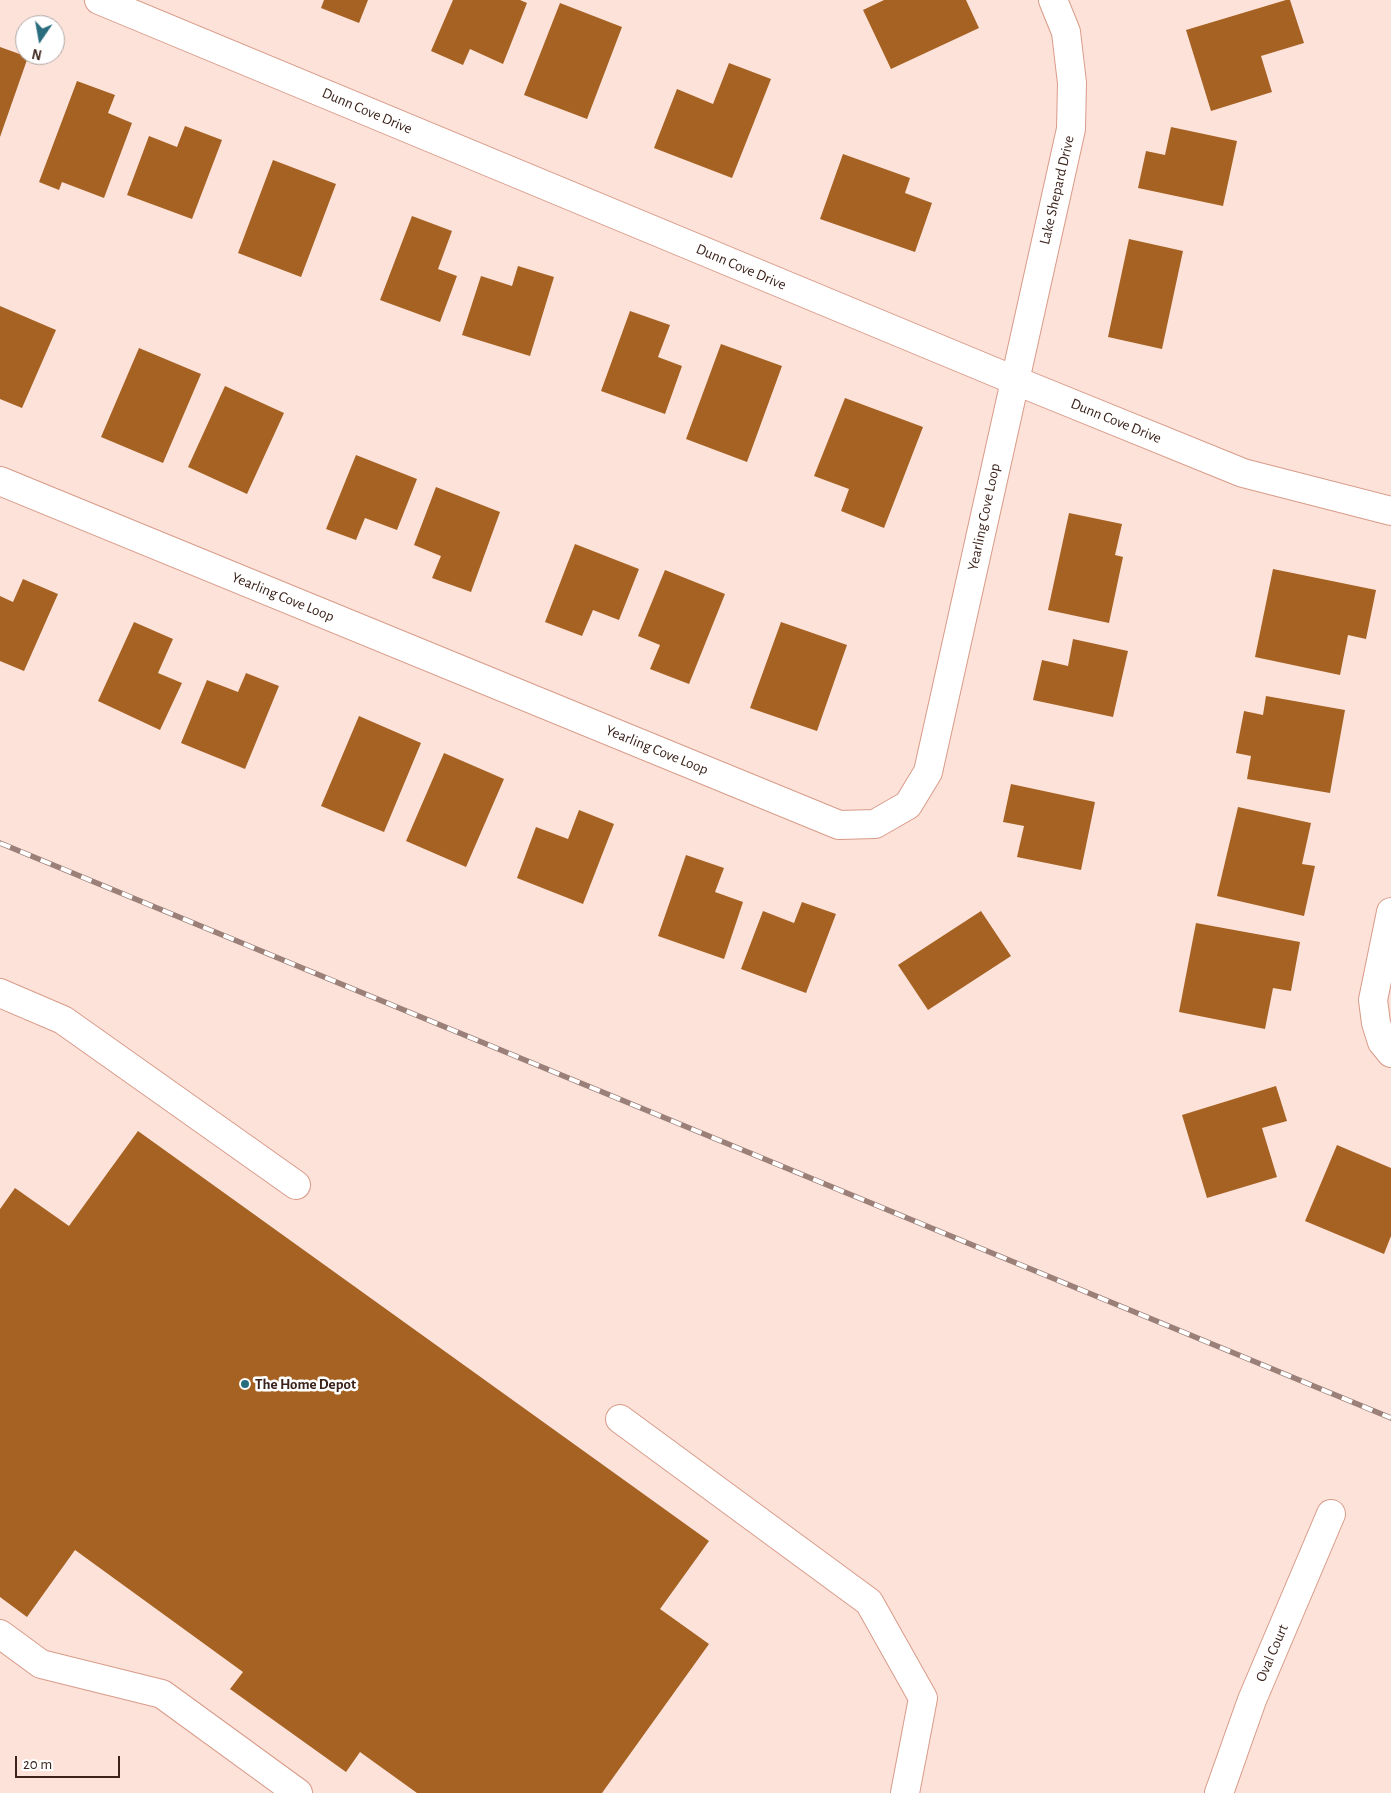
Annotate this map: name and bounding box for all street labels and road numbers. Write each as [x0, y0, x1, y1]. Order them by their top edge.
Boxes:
street label: Dunn Cove Drive [319, 84, 415, 138]
street label: Lake Shepard Drive [1036, 134, 1078, 246]
street label: Dunn Cove Drive [693, 240, 789, 294]
street label: Dunn Cove Drive [1068, 395, 1164, 447]
street label: Yearling Cove Loop [964, 462, 1004, 572]
street label: Yearling Cove Loop [229, 568, 337, 626]
street label: Yearling Cove Loop [603, 721, 711, 779]
street label: Oval Court [1252, 1622, 1292, 1684]

